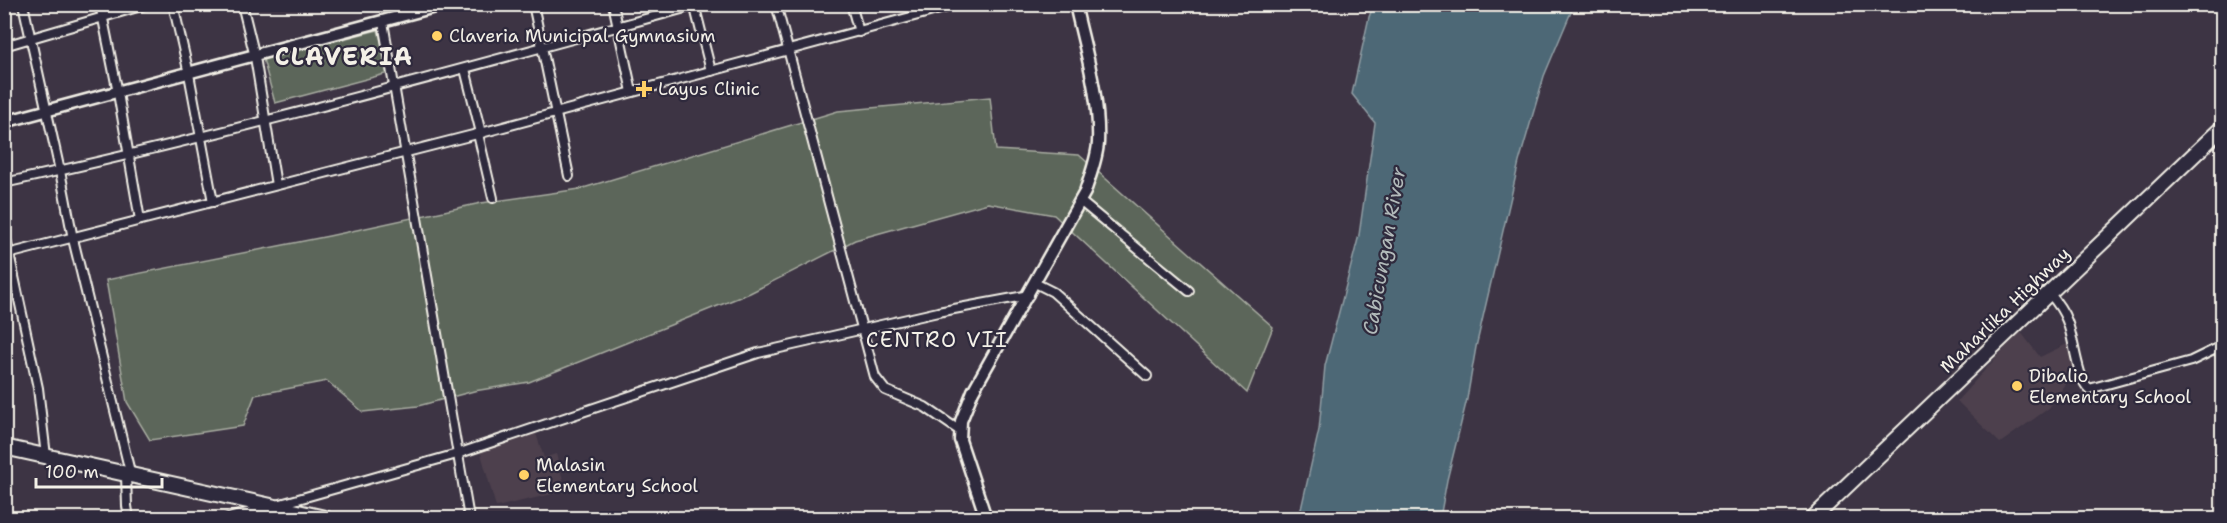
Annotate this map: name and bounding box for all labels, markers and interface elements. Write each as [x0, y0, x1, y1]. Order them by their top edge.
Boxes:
place label: Claveria Municipal Gymnasium [449, 24, 715, 48]
marker: Claveria Municipal Gymnasium [430, 29, 444, 43]
district label: CLAVERIA [275, 41, 413, 73]
place label: Layus Clinic [658, 77, 760, 101]
marker: Layus Clinic [635, 80, 653, 98]
water label: Cabicungan River [1356, 165, 1412, 337]
street label: Maharlika Highway [1935, 242, 2075, 378]
district label: CENTRO VII [866, 326, 1008, 354]
place label: Dibalio Elementary School [2029, 364, 2192, 409]
marker: Dibalio Elementary School [2010, 379, 2024, 393]
scale bar [36, 451, 162, 489]
place label: Malasin Elementary School [536, 453, 699, 498]
text: 100 m [45, 460, 99, 484]
marker: Malasin Elementary School [517, 468, 531, 482]

